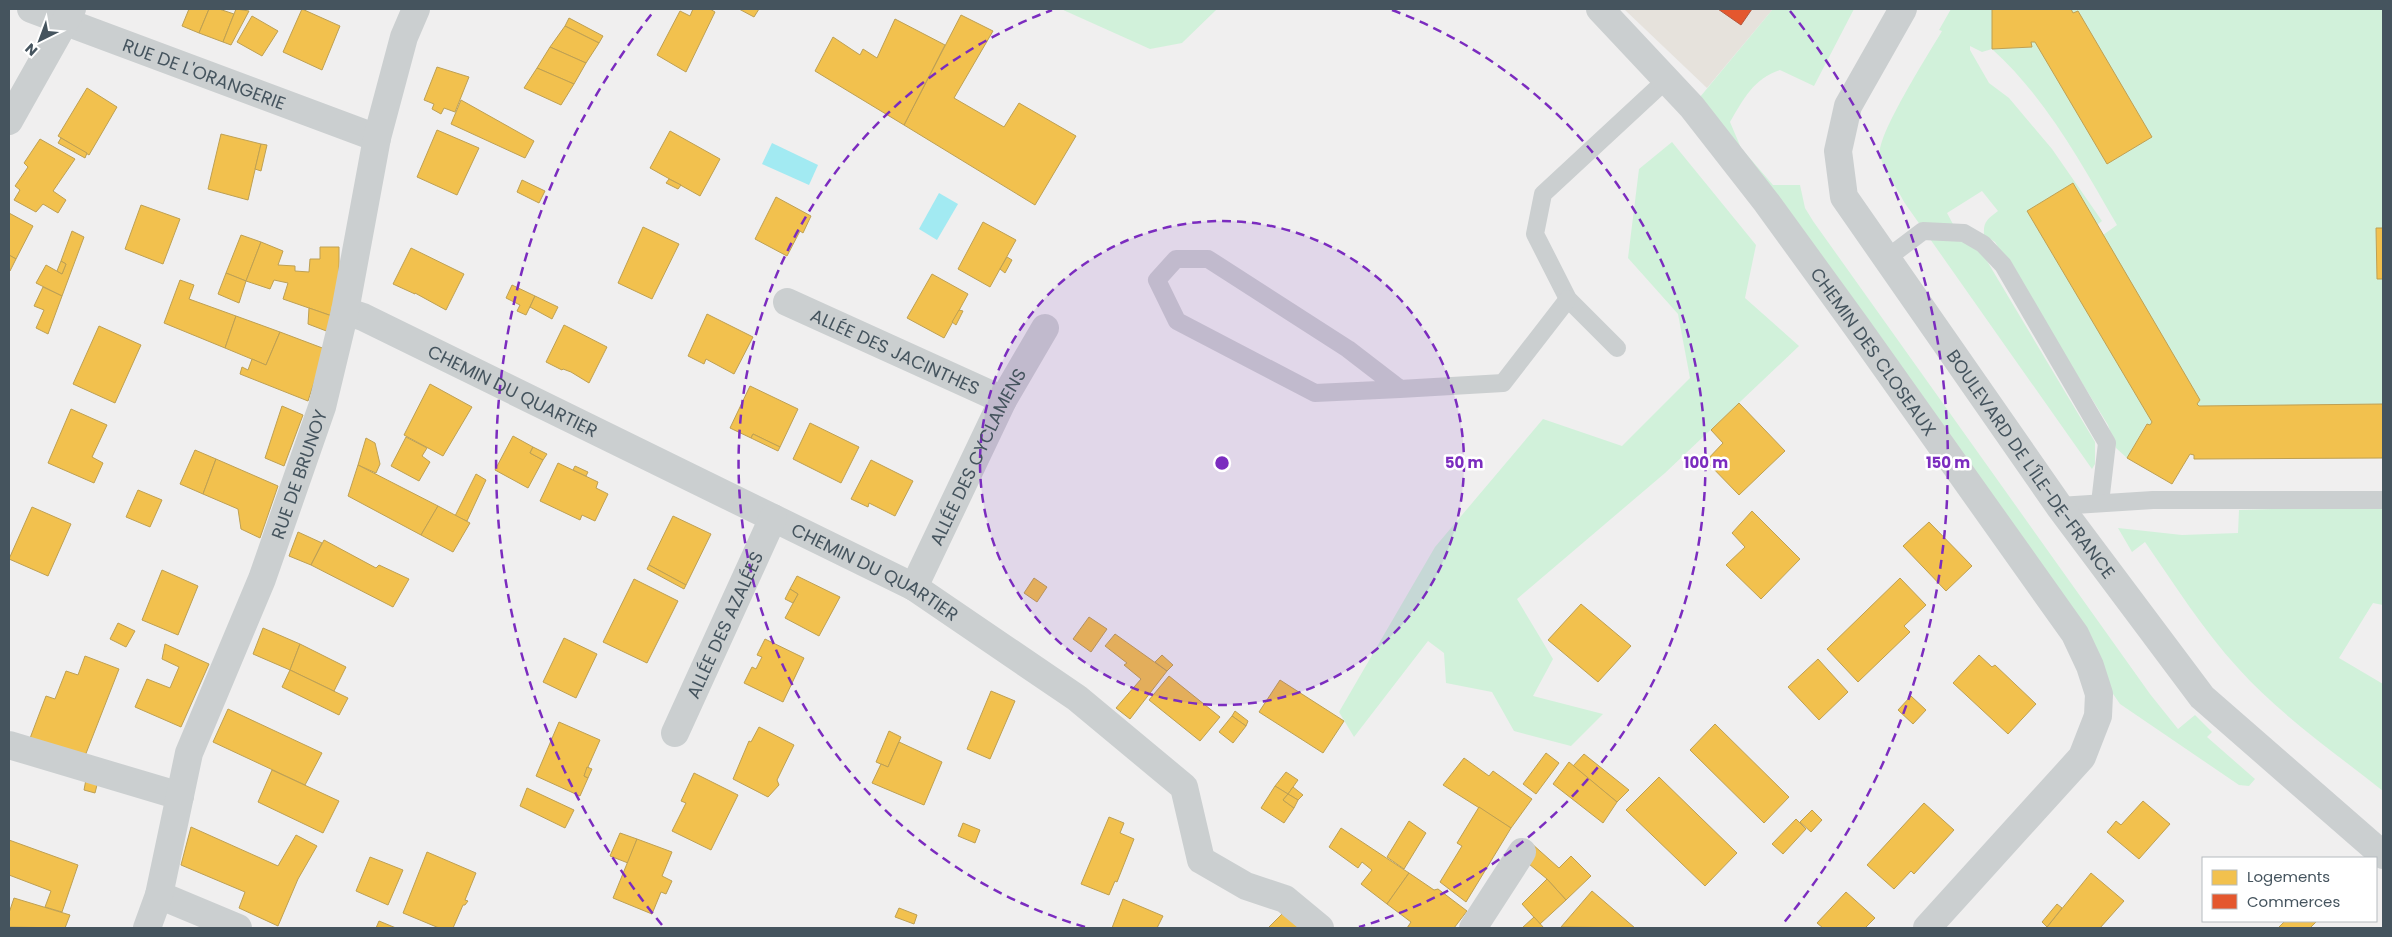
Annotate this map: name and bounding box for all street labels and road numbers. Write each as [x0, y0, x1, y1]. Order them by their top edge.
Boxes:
street label: RUE DE L'ORANGERIE [119, 32, 289, 115]
street label: CHEMIN DES CLOSEAUX [1805, 262, 1943, 440]
street label: ALLÉE DES JACINTHES [807, 302, 984, 400]
street label: CHEMIN DU QUARTIER [424, 338, 602, 443]
street label: BOULEVARD DE L'ÎLE-DE-FRANCE [1941, 344, 2121, 584]
street label: ALLÉE DES CYCLAMENS [923, 363, 1032, 549]
street label: RUE DE BRUNOY [264, 406, 333, 542]
street label: CHEMIN DU QUARTIER [787, 516, 964, 626]
street label: ALLÉE DES AZALÉES [680, 547, 769, 702]

